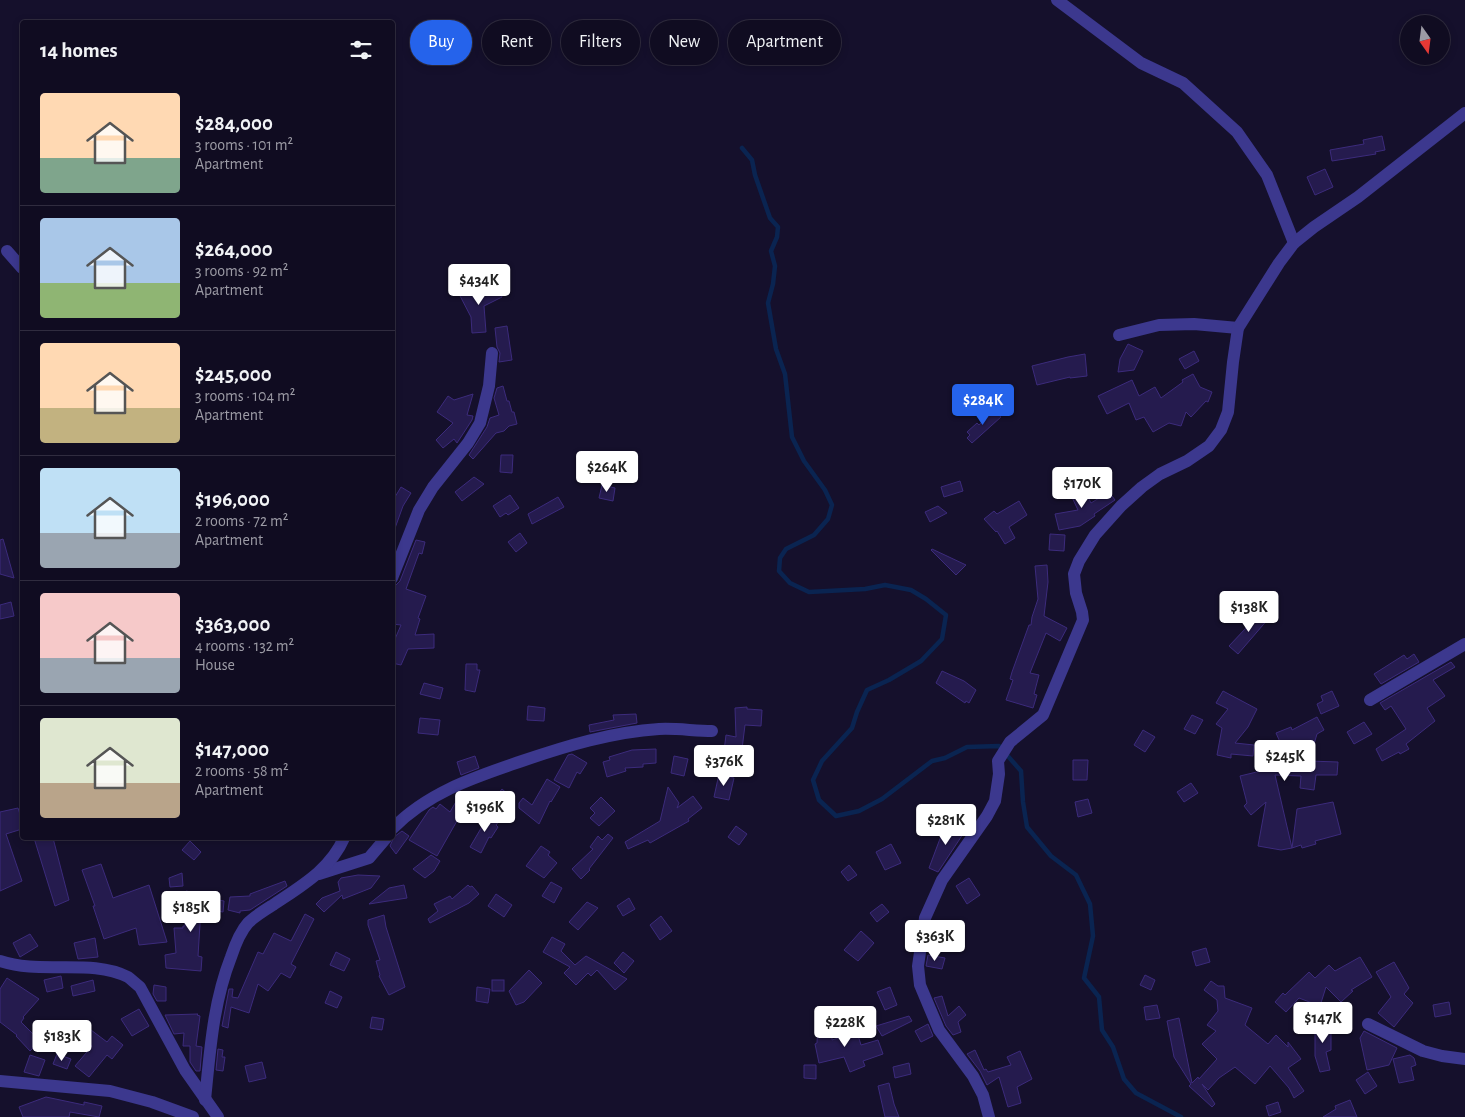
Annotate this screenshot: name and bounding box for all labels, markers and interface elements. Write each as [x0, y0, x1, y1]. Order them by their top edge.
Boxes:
north arrow [1400, 15, 1450, 65]
map controls [1400, 15, 1450, 65]
chip: Buy [410, 20, 472, 65]
chip: Rent [482, 20, 551, 65]
chip: Filters [561, 20, 640, 65]
chip: New [650, 20, 718, 65]
chip: Apartment [728, 20, 841, 65]
icon: filters [347, 36, 375, 64]
text: 14 homes [40, 40, 118, 61]
icon: home [80, 113, 140, 173]
text: $284,000 [195, 113, 273, 134]
text: 3 rooms · 101 m² [195, 137, 293, 153]
text: Apartment [195, 156, 263, 172]
icon: home [80, 238, 140, 298]
text: $264,000 [195, 239, 273, 260]
text: 3 rooms · 92 m² [195, 263, 288, 279]
pin: $434K [444, 264, 514, 306]
text: $434K [459, 272, 499, 288]
text: Apartment [195, 282, 263, 298]
icon: home [80, 363, 140, 423]
text: $245,000 [195, 364, 272, 385]
pin: $284K [948, 384, 1018, 426]
text: 3 rooms · 104 m² [195, 388, 295, 404]
text: $284K [963, 392, 1003, 408]
text: Apartment [195, 407, 263, 423]
pin: $264K [572, 450, 642, 493]
text: $264K [587, 459, 627, 475]
pin: $170K [1047, 466, 1117, 509]
text: $170K [1063, 475, 1101, 491]
icon: home [80, 488, 140, 548]
text: $196,000 [195, 489, 270, 510]
text: 2 rooms · 72 m² [195, 513, 288, 529]
text: Apartment [195, 532, 263, 548]
pin: $138K [1214, 590, 1284, 633]
text: $138K [1230, 599, 1268, 615]
icon: home [80, 613, 140, 673]
text: $363,000 [195, 614, 270, 635]
text: 4 rooms · 132 m² [195, 638, 294, 654]
text: House [195, 657, 235, 673]
icon: home [80, 738, 140, 798]
text: $147,000 [195, 739, 269, 760]
pin: $245K [1250, 740, 1320, 782]
pin: $376K [689, 744, 759, 787]
text: $245K [1265, 748, 1305, 764]
text: $376K [705, 753, 743, 769]
text: 2 rooms · 58 m² [195, 763, 289, 779]
text: Apartment [195, 782, 263, 798]
pin: $196K [450, 790, 520, 833]
text: $196K [466, 799, 504, 815]
pin: $281K [911, 804, 981, 846]
text: $281K [927, 812, 965, 828]
pin: $185K [156, 890, 226, 933]
text: $185K [172, 899, 210, 915]
pin: $363K [900, 920, 970, 962]
text: $363K [916, 928, 954, 944]
pin: $147K [1288, 1002, 1358, 1044]
pin: $228K [810, 1006, 880, 1048]
text: $147K [1304, 1010, 1342, 1026]
text: $228K [825, 1014, 865, 1030]
pin: $183K [27, 1020, 97, 1062]
text: $183K [43, 1028, 81, 1044]

